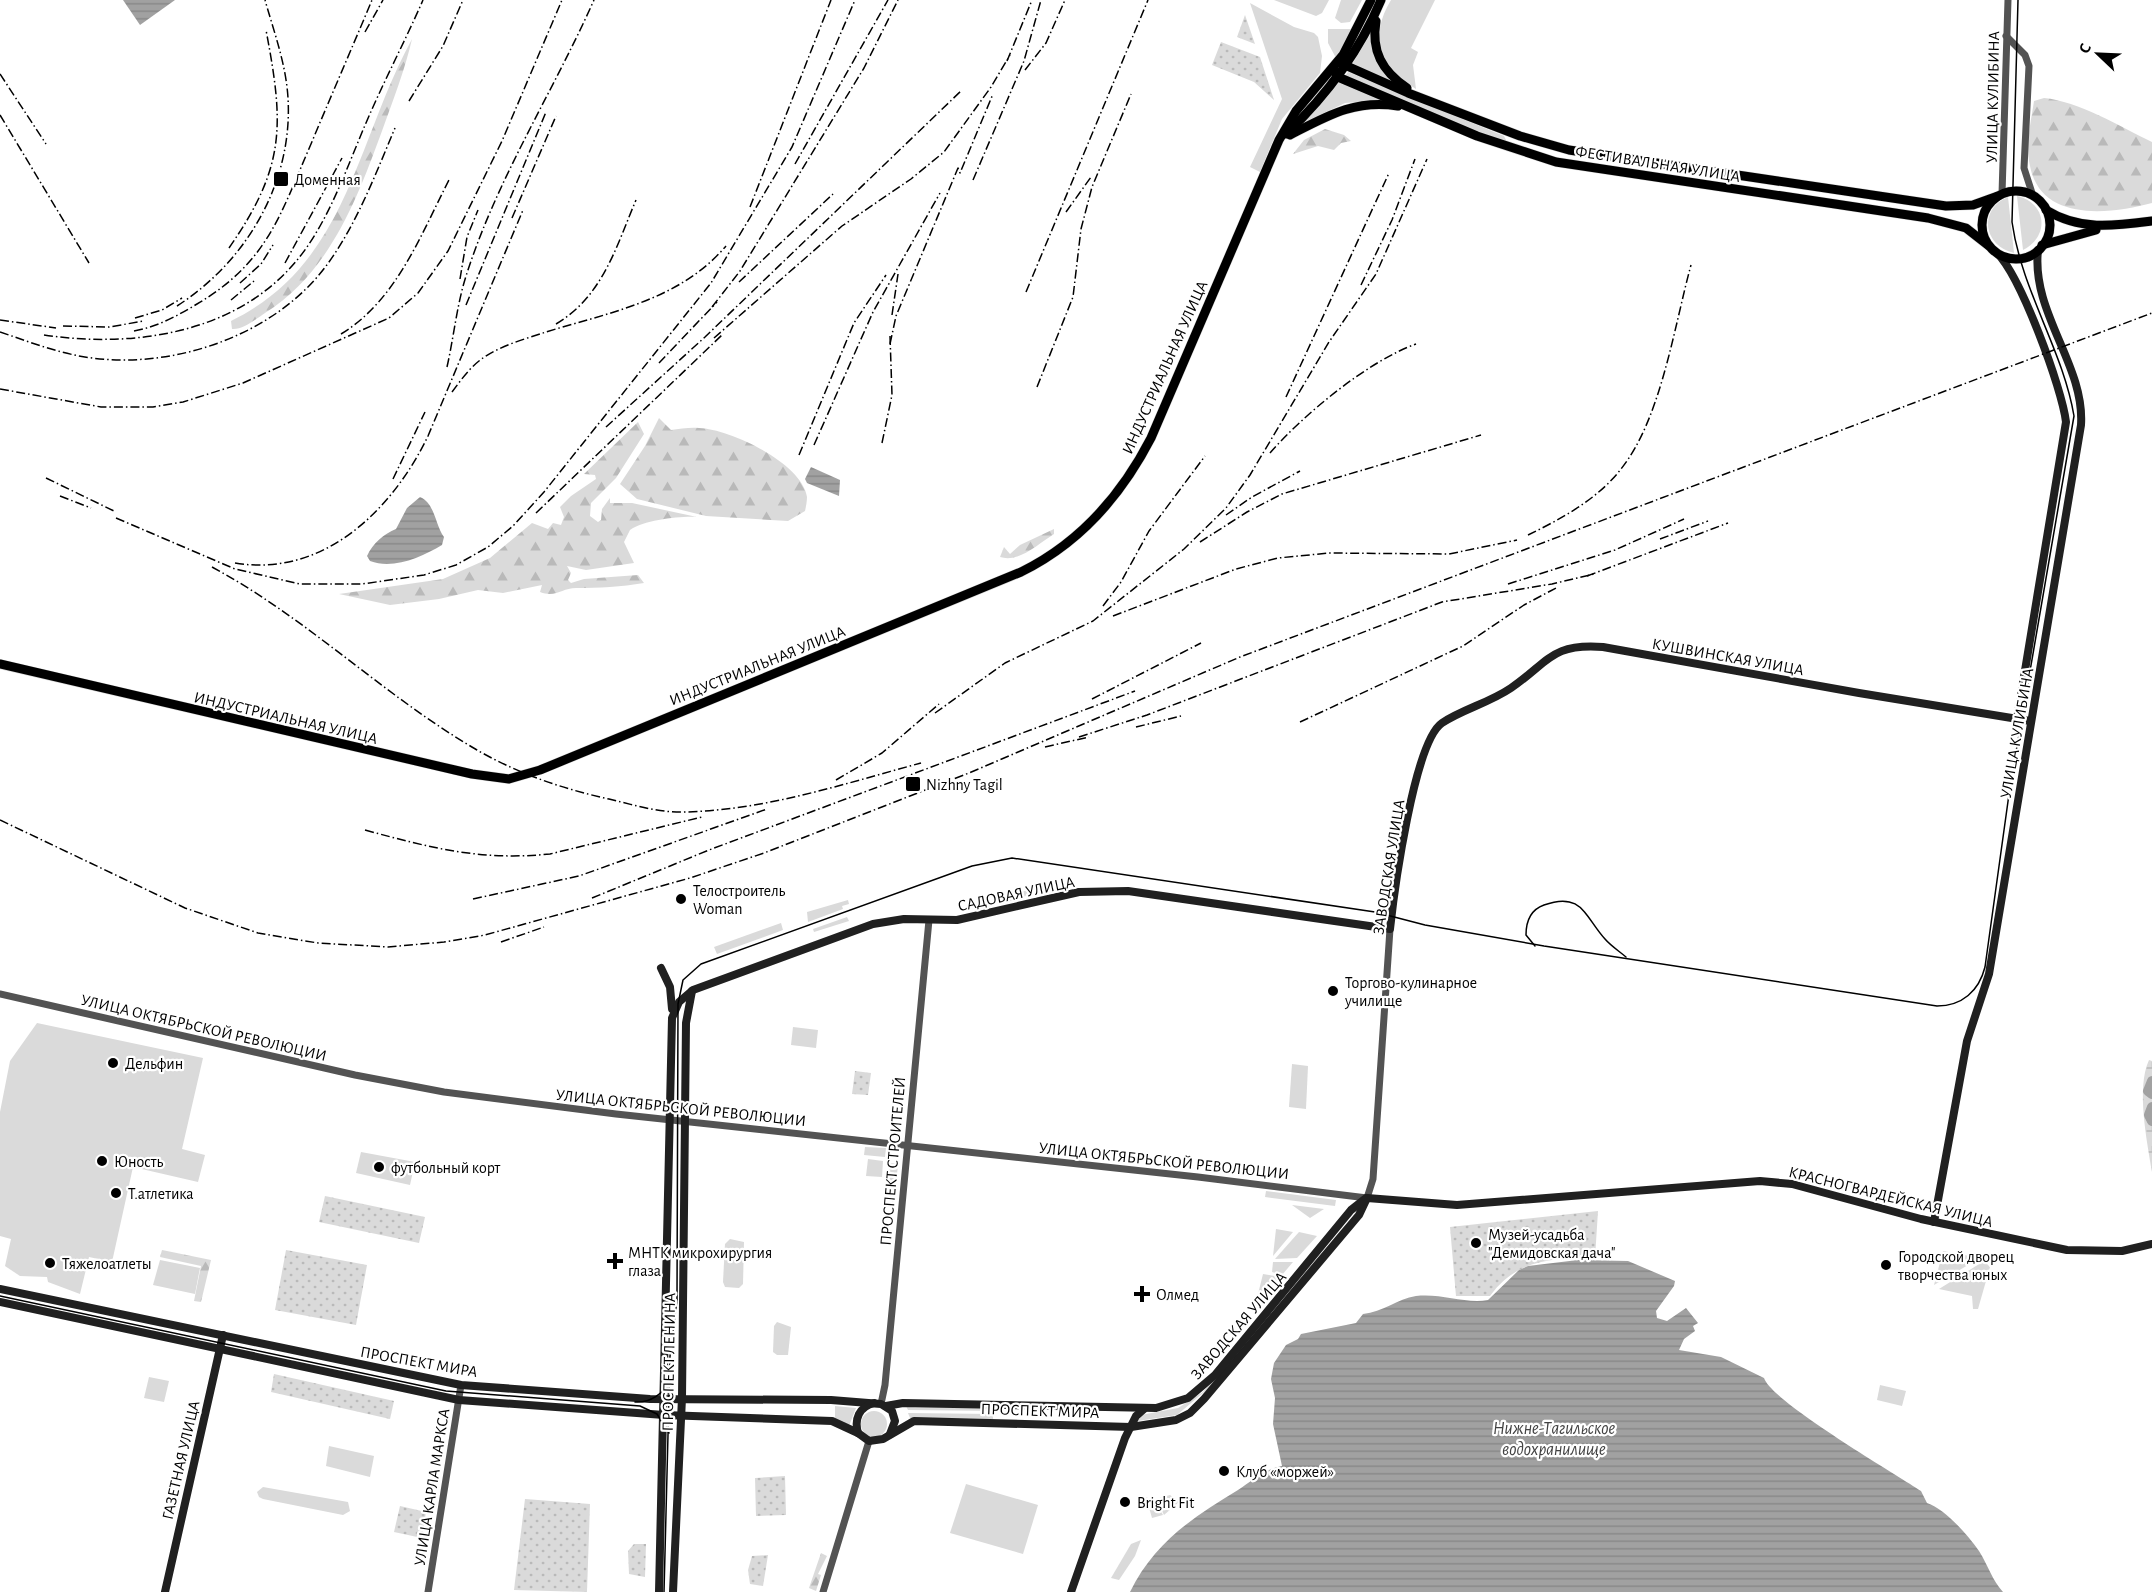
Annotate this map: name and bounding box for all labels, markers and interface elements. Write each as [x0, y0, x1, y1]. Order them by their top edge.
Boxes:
north arrow [2068, 24, 2128, 84]
street label: УЛИЦА КУЛИБИНА [1984, 30, 2002, 163]
text: С [2076, 41, 2094, 56]
street label: ФЕСТИВАЛЬНАЯ УЛИЦА [1574, 143, 1742, 185]
marker: Доменная [272, 170, 290, 188]
place label: Доменная [294, 172, 361, 188]
street label: ИНДУСТРИАЛЬНАЯ УЛИЦА [1119, 278, 1211, 457]
street label: ИНДУСТРИАЛЬНАЯ УЛИЦА [667, 623, 848, 709]
street label: КУШВИНСКАЯ УЛИЦА [1651, 636, 1806, 678]
street label: УЛИЦА КУЛИБИНА [1998, 666, 2036, 800]
street label: ИНДУСТРИАЛЬНАЯ УЛИЦА [192, 689, 380, 747]
marker: Nizhny Tagil [904, 775, 922, 793]
place label: Nizhny Tagil [926, 777, 1003, 794]
street label: ЗАВОДСКАЯ УЛИЦА [1370, 798, 1408, 936]
street label: САДОВАЯ УЛИЦА [956, 874, 1077, 914]
place label: Телостроитель Woman [693, 883, 786, 917]
marker: Телостроитель Woman [674, 892, 688, 906]
place label: Торгово-кулинарное училище [1344, 975, 1477, 1010]
marker: Торгово-кулинарное училище [1326, 984, 1340, 998]
street label: УЛИЦА ОКТЯБРЬСКОЙ РЕВОЛЮЦИИ [79, 991, 328, 1064]
marker: Дельфин [106, 1056, 120, 1070]
place label: Дельфин [125, 1056, 183, 1072]
street label: ПРОСПЕКТ СТРОИТЕЛЕЙ [877, 1076, 908, 1246]
street label: УЛИЦА ОКТЯБРЬСКОЙ РЕВОЛЮЦИИ [555, 1086, 807, 1129]
street label: УЛИЦА ОКТЯБРЬСКОЙ РЕВОЛЮЦИИ [1038, 1139, 1290, 1182]
marker: Юность [95, 1154, 109, 1168]
place label: Юность [114, 1154, 164, 1170]
marker: футбольный корт [372, 1160, 386, 1174]
place label: футбольный корт [391, 1160, 501, 1177]
street label: КРАСНОГВАРДЕЙСКАЯ УЛИЦА [1787, 1163, 1995, 1230]
marker: Т.атлетика [109, 1186, 123, 1200]
place label: Т.атлетика [128, 1186, 194, 1202]
place label: Музей-усадьба "Демидовская дача" [1488, 1227, 1616, 1261]
marker: Музей-усадьба "Демидовская дача" [1469, 1236, 1483, 1250]
place label: МНТК микрохирургия глаза [628, 1245, 772, 1279]
place label: Городской дворец творчества юных [1897, 1249, 2015, 1283]
marker: МНТК микрохирургия глаза [606, 1252, 624, 1270]
marker: Тяжелоатлеты [43, 1256, 57, 1270]
place label: Тяжелоатлеты [62, 1256, 152, 1272]
marker: Городской дворец творчества юных [1879, 1258, 1893, 1272]
street label: ЗАВОДСКАЯ УЛИЦА [1188, 1268, 1290, 1382]
marker: Олмед [1133, 1285, 1151, 1303]
place label: Олмед [1156, 1287, 1199, 1303]
street label: ПРОСПЕКТ ЛЕНИНА [660, 1292, 678, 1431]
street label: ПРОСПЕКТ МИРА [359, 1344, 479, 1380]
street label: ГАЗЕТНАЯ УЛИЦА [159, 1399, 203, 1521]
street label: ПРОСПЕКТ МИРА [980, 1401, 1100, 1421]
street label: УЛИЦА КАРЛА МАРКСА [412, 1407, 452, 1567]
water label: Нижне-Тагильское водохранилище [1493, 1420, 1615, 1459]
marker: Клуб «моржей» [1217, 1464, 1231, 1478]
place label: Клуб «моржей» [1236, 1464, 1334, 1481]
marker: Bright Fit [1118, 1495, 1132, 1509]
place label: Bright Fit [1137, 1495, 1194, 1511]

